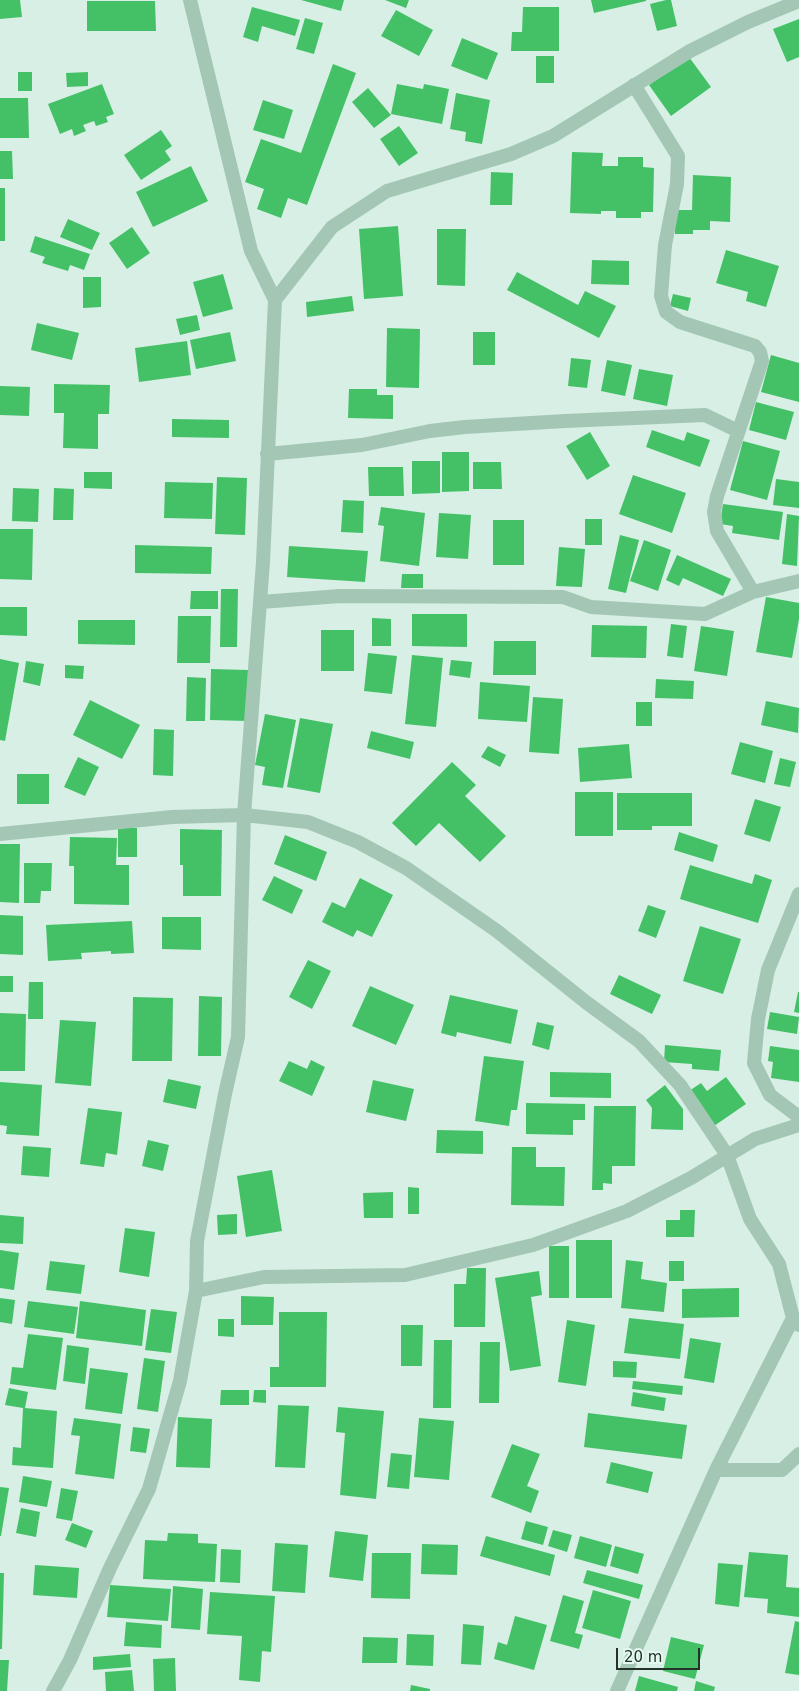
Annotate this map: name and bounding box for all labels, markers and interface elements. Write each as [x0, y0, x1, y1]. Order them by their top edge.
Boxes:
scale bar [619, 1638, 703, 1670]
text: 20 m [624, 1648, 662, 1666]

